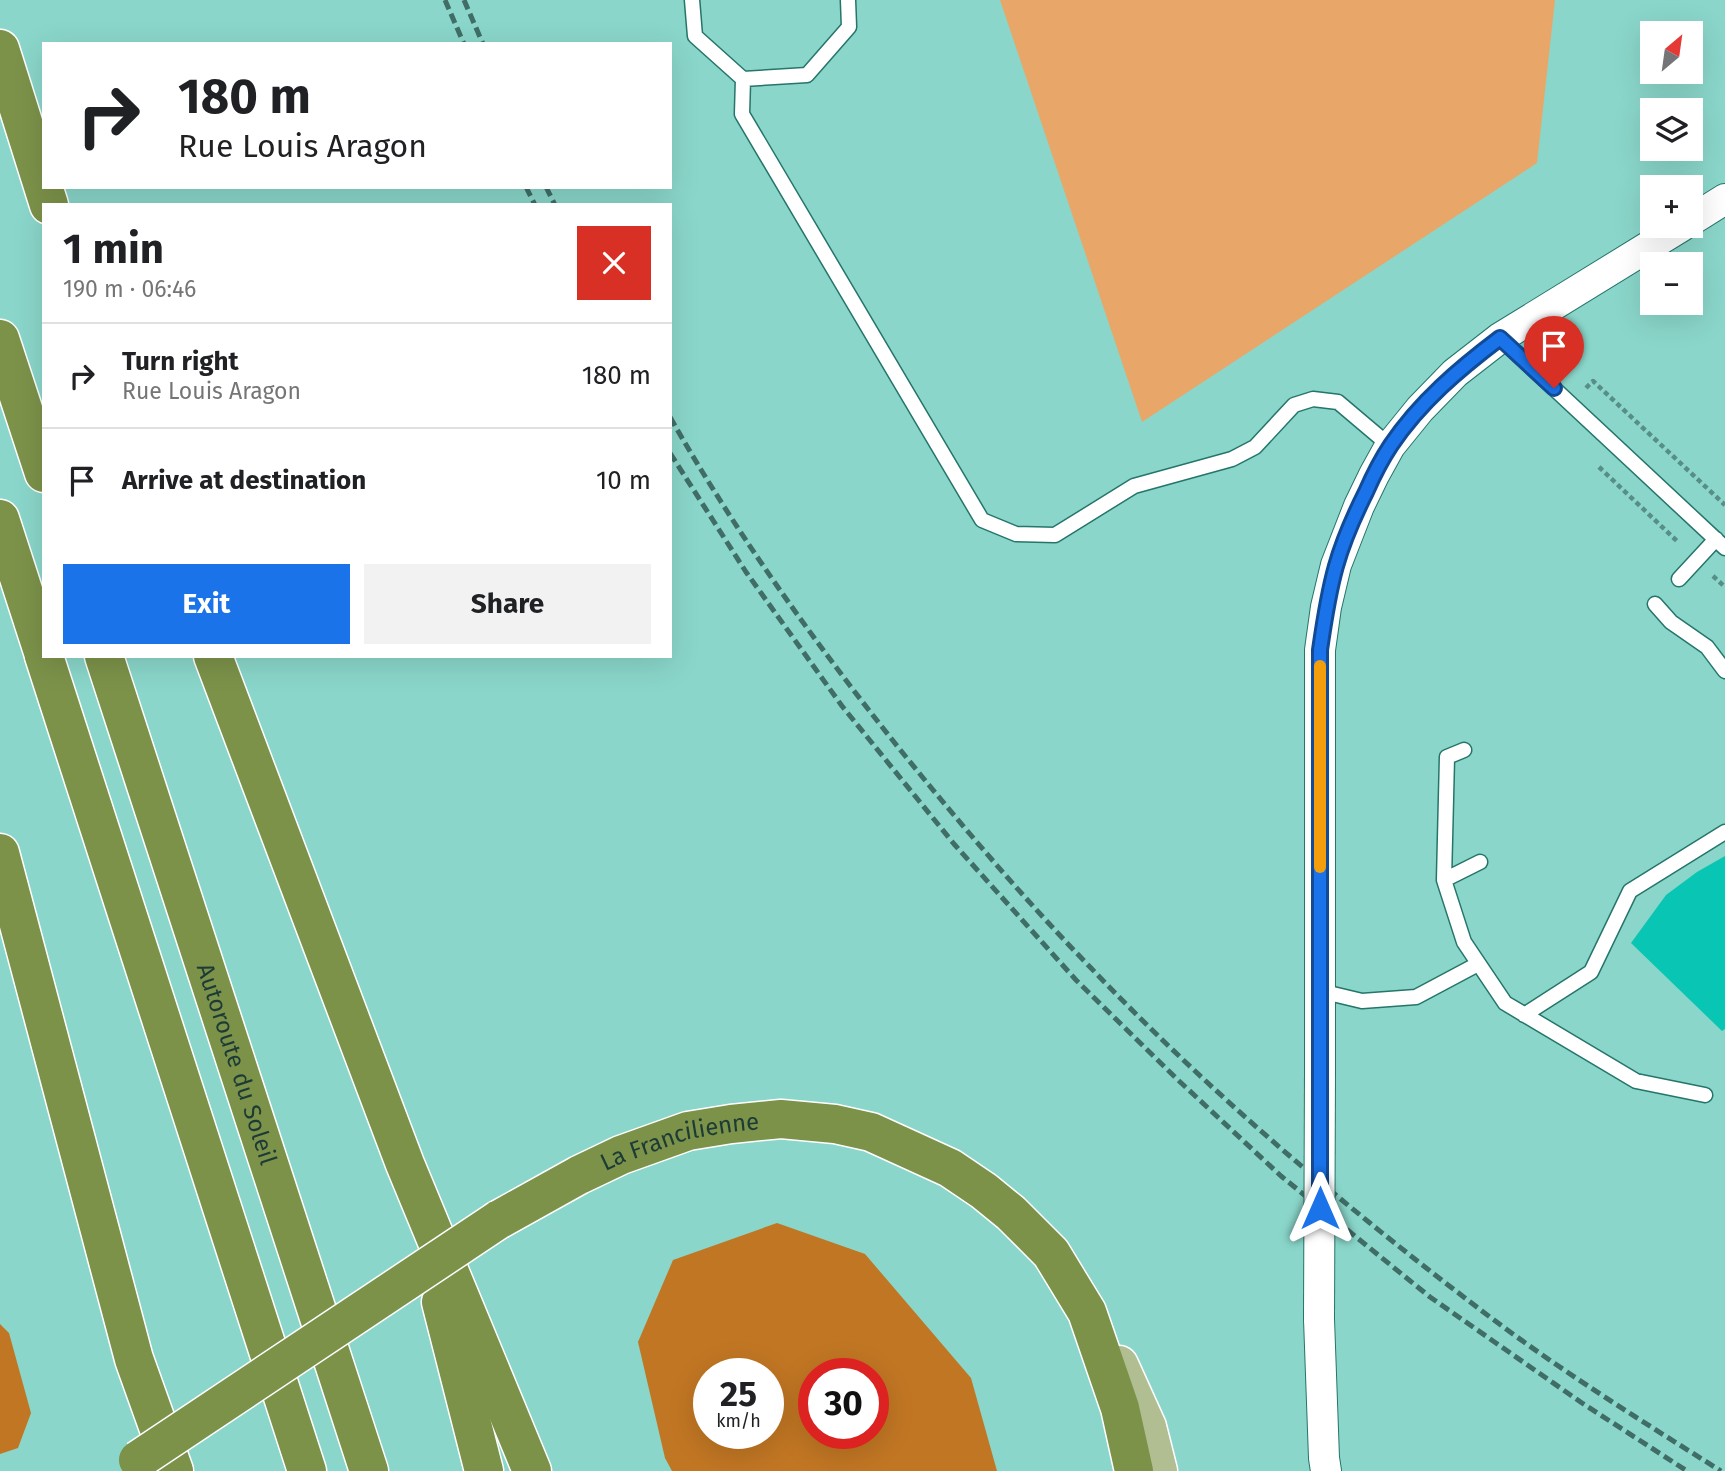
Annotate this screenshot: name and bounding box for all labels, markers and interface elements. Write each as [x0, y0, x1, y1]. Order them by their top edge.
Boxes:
north arrow [1640, 21, 1703, 84]
map controls [1640, 21, 1703, 315]
text: 180 m [178, 67, 311, 126]
icon: right [63, 70, 154, 161]
button: layers [1640, 98, 1703, 161]
text: Rue Louis Aragon [178, 127, 427, 165]
button: + [1640, 175, 1703, 238]
text: 1 min [63, 224, 164, 274]
button: close [577, 226, 651, 300]
button: − [1640, 252, 1703, 315]
text: 190 m · 06:46 [63, 275, 196, 303]
pin [1524, 316, 1584, 388]
icon: arrive [1535, 327, 1573, 365]
text: Turn right [122, 346, 239, 377]
icon: right [63, 357, 101, 395]
text: 180 m [582, 360, 651, 391]
text: Rue Louis Aragon [122, 377, 301, 405]
icon: arrive [63, 462, 101, 500]
text: Arrive at destination [122, 465, 366, 496]
text: 10 m [596, 465, 651, 496]
button: Exit [63, 564, 350, 644]
button: Share [364, 564, 651, 644]
street label: Autoroute du Soleil [191, 960, 282, 1168]
street label: La Francilienne [596, 1107, 760, 1177]
position arrow [1283, 1171, 1357, 1245]
speed limit sign: 30 [798, 1358, 889, 1449]
text: 25 [720, 1373, 757, 1415]
text: km/h [716, 1410, 761, 1432]

